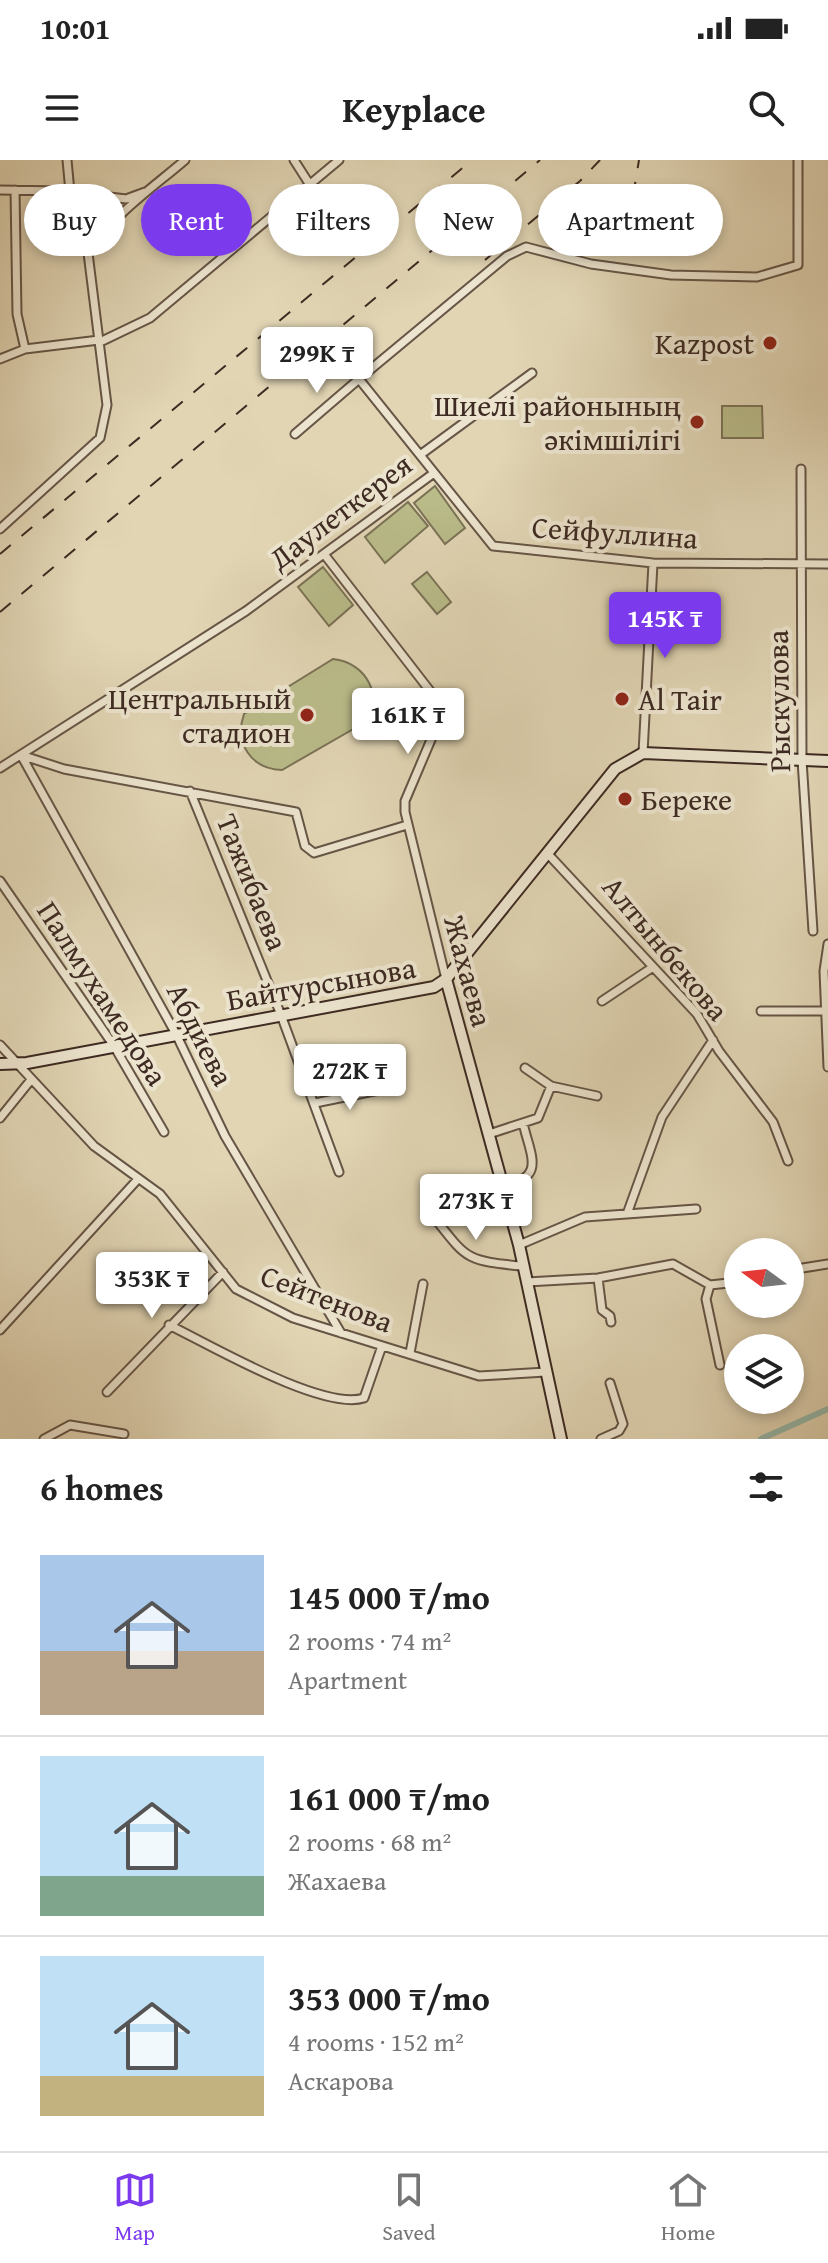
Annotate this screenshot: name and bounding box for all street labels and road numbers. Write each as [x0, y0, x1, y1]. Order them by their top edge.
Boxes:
street label: Даулеткерея [258, 443, 421, 580]
street label: Сейфуллина [531, 504, 700, 560]
street label: Рыскулова [755, 629, 801, 772]
street label: Тажибаева [206, 807, 301, 957]
street label: Алтынбекова [592, 866, 740, 1030]
street label: Палмухамедова [27, 892, 180, 1095]
street label: Жахаева [433, 910, 505, 1032]
street label: Байтурсынова [223, 945, 420, 1021]
street label: Абдиева [156, 975, 246, 1094]
street label: Сейтенова [255, 1253, 400, 1344]

